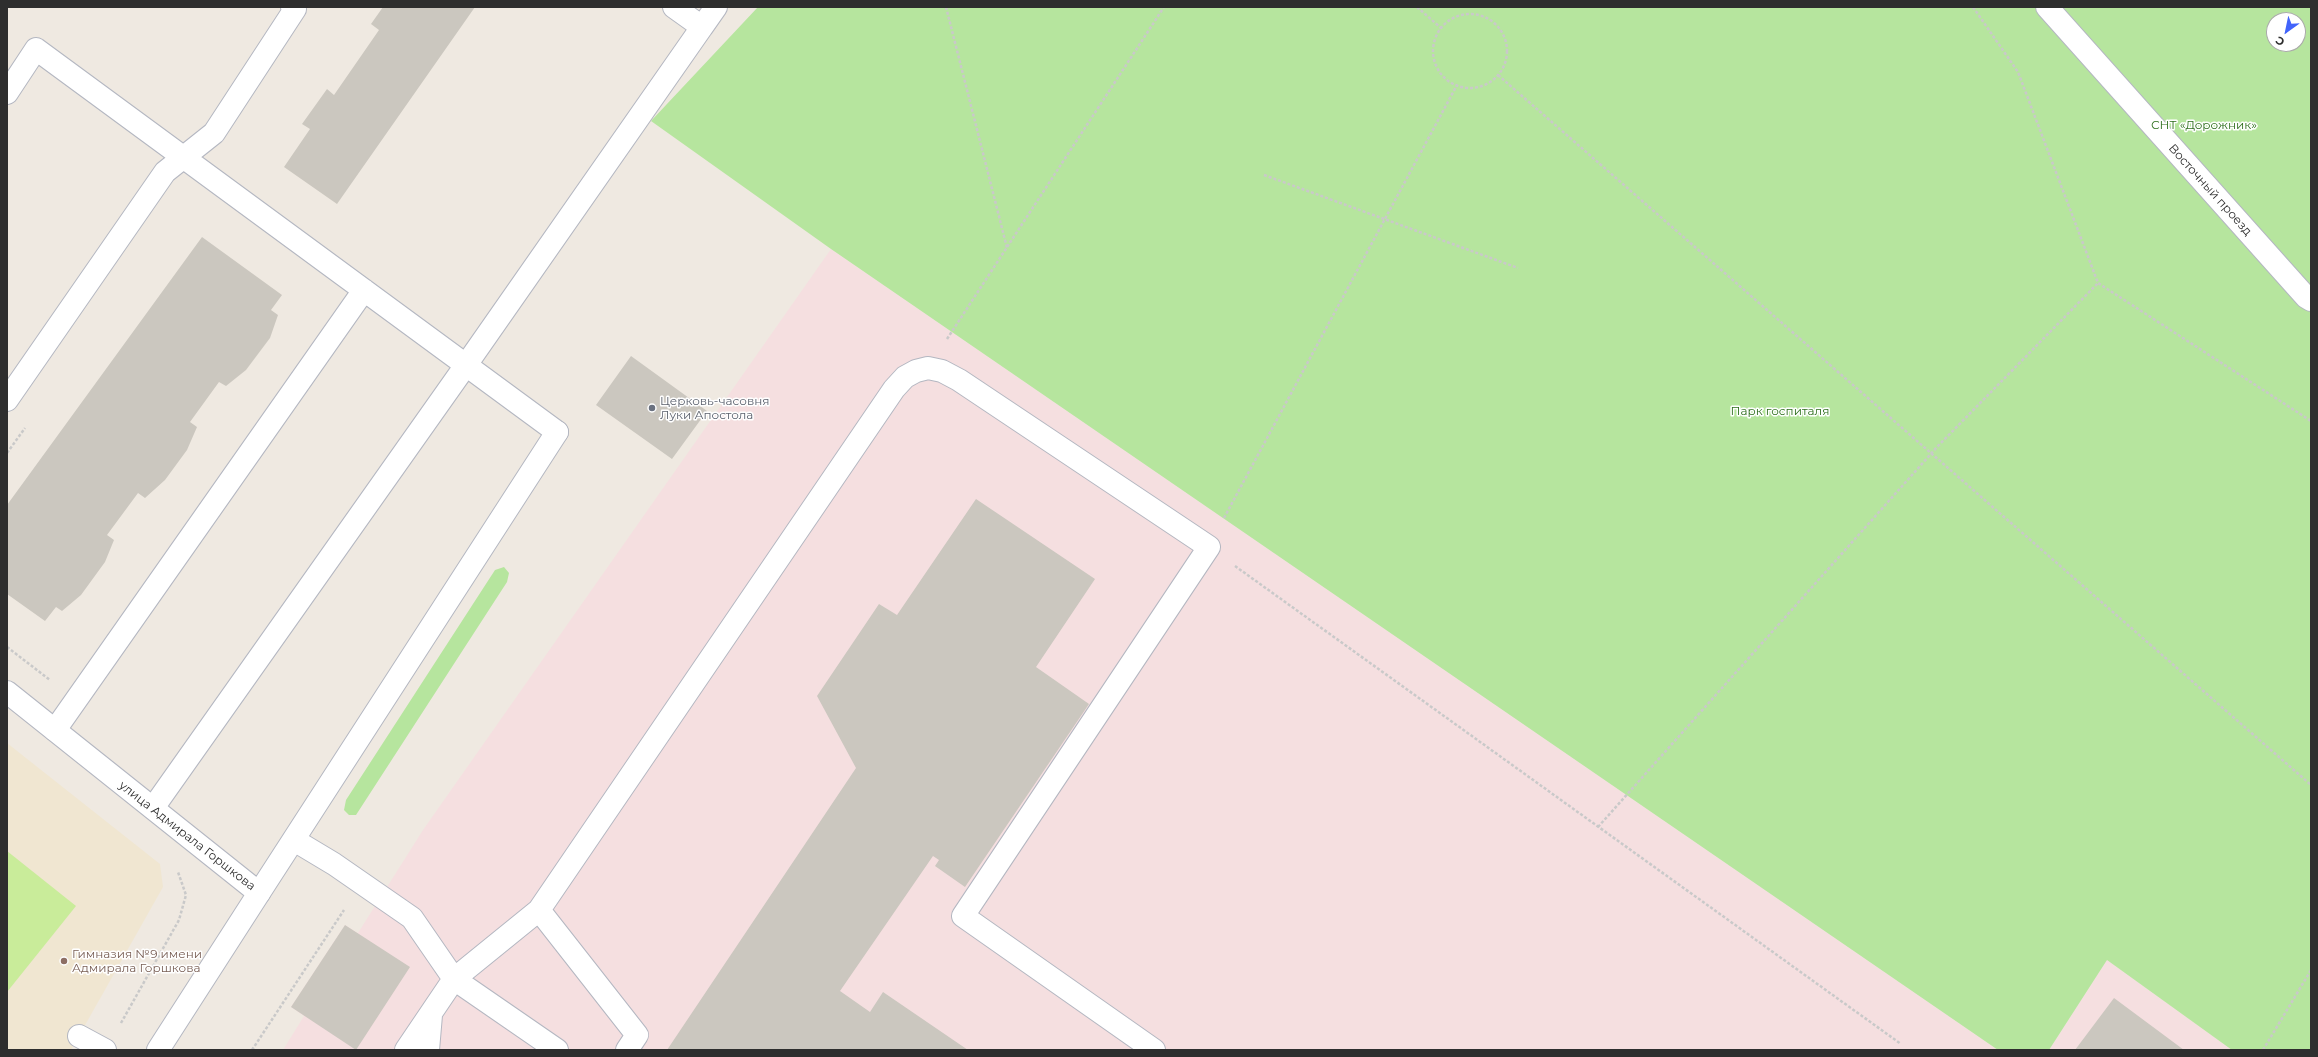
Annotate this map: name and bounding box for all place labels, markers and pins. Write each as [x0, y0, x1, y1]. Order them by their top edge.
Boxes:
place label: Церковь-часовня Луки Апостола [660, 394, 770, 422]
marker: Церковь-часовня Луки Апостола [647, 403, 657, 413]
place label: Гимназия №9 имени Адмирала Горшкова [72, 947, 202, 975]
marker: Гимназия №9 имени Адмирала Горшкова [59, 956, 69, 966]

